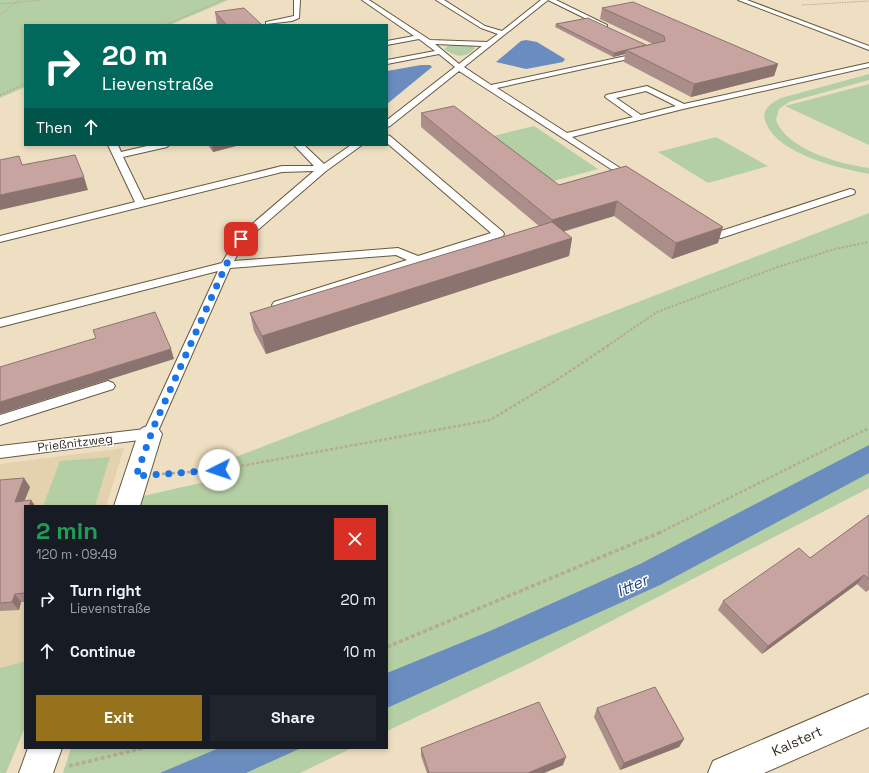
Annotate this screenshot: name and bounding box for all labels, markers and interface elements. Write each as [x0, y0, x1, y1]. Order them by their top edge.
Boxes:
text: 20 m [102, 37, 168, 73]
icon: right [36, 40, 88, 92]
text: Lievenstraße [102, 72, 214, 95]
icon: ahead [80, 116, 102, 138]
text: Then [36, 118, 72, 137]
pin [224, 222, 258, 256]
icon: arrive [230, 228, 252, 250]
street label: Prießnitzweg [36, 430, 114, 456]
position arrow [198, 449, 240, 491]
text: 2 min [36, 515, 98, 546]
button: close [334, 518, 376, 560]
text: 120 m · 09:49 [36, 546, 117, 563]
water label: Itter [613, 569, 653, 602]
text: Turn right [70, 581, 141, 600]
icon: right [36, 588, 58, 610]
text: 20 m [341, 590, 376, 609]
text: Lievenstraße [70, 600, 151, 617]
icon: ahead [36, 640, 58, 662]
text: Continue [70, 642, 136, 661]
text: 10 m [343, 642, 376, 661]
button: Exit [36, 695, 202, 741]
button: Share [210, 695, 376, 741]
street label: Kalstert [769, 722, 825, 760]

